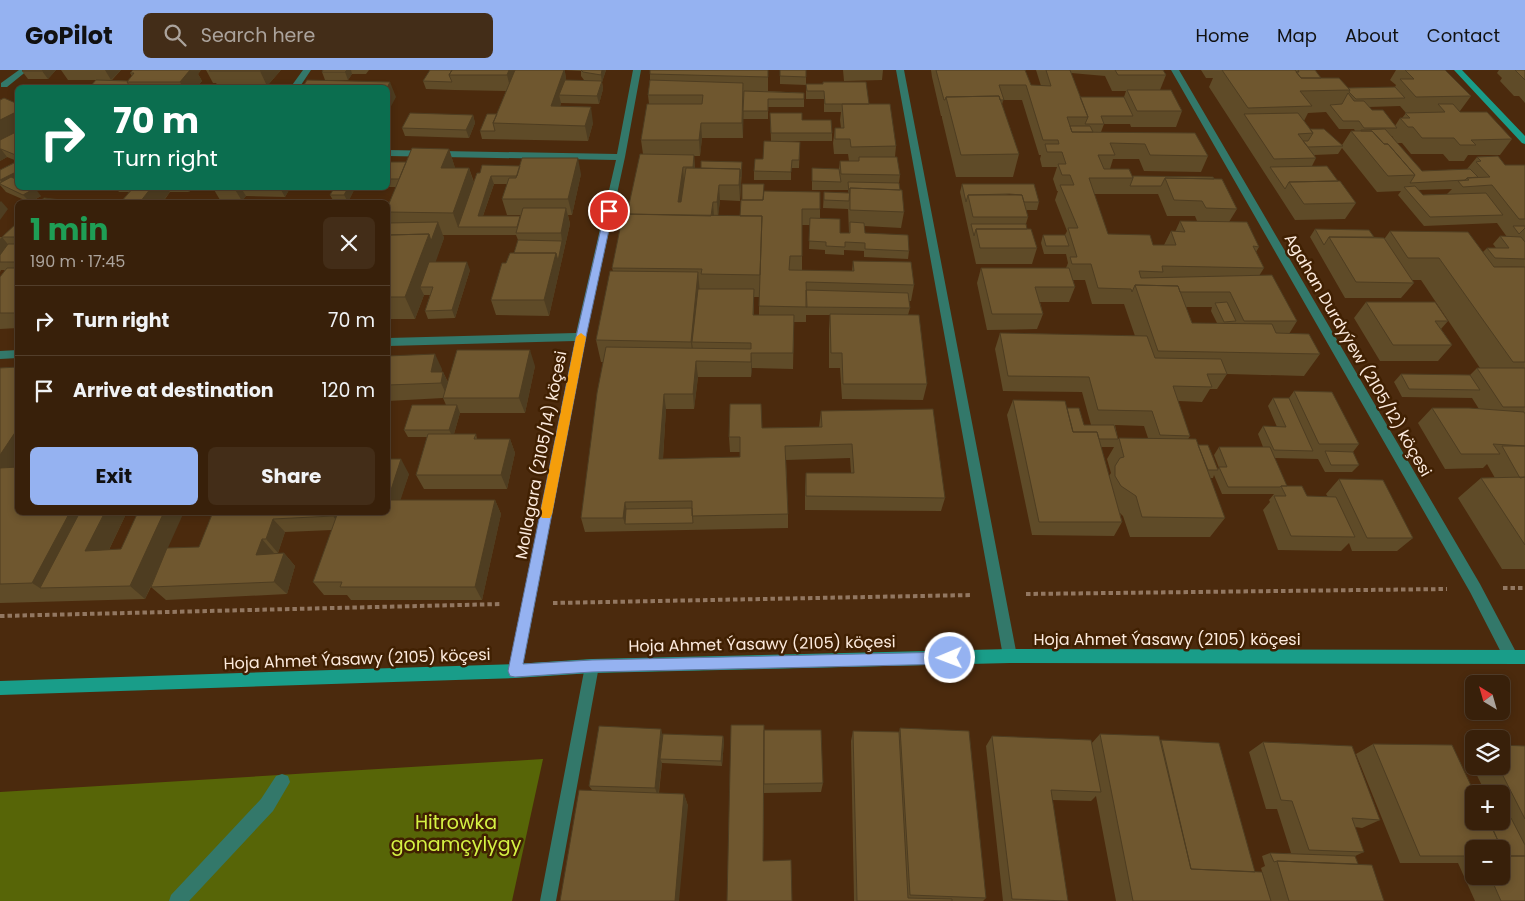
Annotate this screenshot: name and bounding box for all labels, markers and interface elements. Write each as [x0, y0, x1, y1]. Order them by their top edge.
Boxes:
search box [143, 13, 493, 58]
text: GoPilot [25, 19, 113, 52]
icon: search [161, 21, 189, 49]
text: Search here [201, 22, 315, 49]
text: Home [1195, 23, 1249, 48]
text: Map [1277, 23, 1317, 48]
text: About [1345, 23, 1399, 48]
text: Contact [1427, 23, 1500, 48]
text: 70 m [113, 96, 199, 145]
icon: right [30, 105, 95, 170]
text: Turn right [113, 143, 218, 174]
pin [588, 190, 630, 232]
icon: arrive [595, 197, 623, 225]
text: 1 min [30, 208, 108, 251]
button: close [323, 217, 375, 269]
street label: Agahan Durdyýew (2105/12) köçesi [1279, 229, 1437, 481]
text: 190 m · 17:45 [30, 250, 125, 273]
icon: right [30, 307, 58, 335]
text: Turn right [73, 307, 169, 334]
text: 70 m [328, 307, 375, 334]
street label: Mollagara (2105/14) köçesi [510, 349, 572, 561]
icon: arrive [30, 377, 58, 405]
text: Arrive at destination [73, 377, 274, 404]
text: 120 m [321, 377, 375, 404]
button: Exit [30, 447, 198, 505]
button: Share [208, 447, 375, 505]
street label: Hoja Ahmet Ýasawy (2105) köçesi [1033, 628, 1301, 651]
street label: Hoja Ahmet Ýasawy (2105) köçesi [628, 630, 896, 658]
position arrow [923, 631, 975, 683]
street label: Hoja Ahmet Ýasawy (2105) köçesi [223, 643, 491, 675]
north arrow [1465, 675, 1510, 720]
map controls [1465, 675, 1510, 885]
button: layers [1465, 730, 1510, 775]
button: + [1465, 785, 1510, 830]
park label: Hitrowka gonamçylygy [391, 809, 522, 858]
button: − [1465, 840, 1510, 885]

